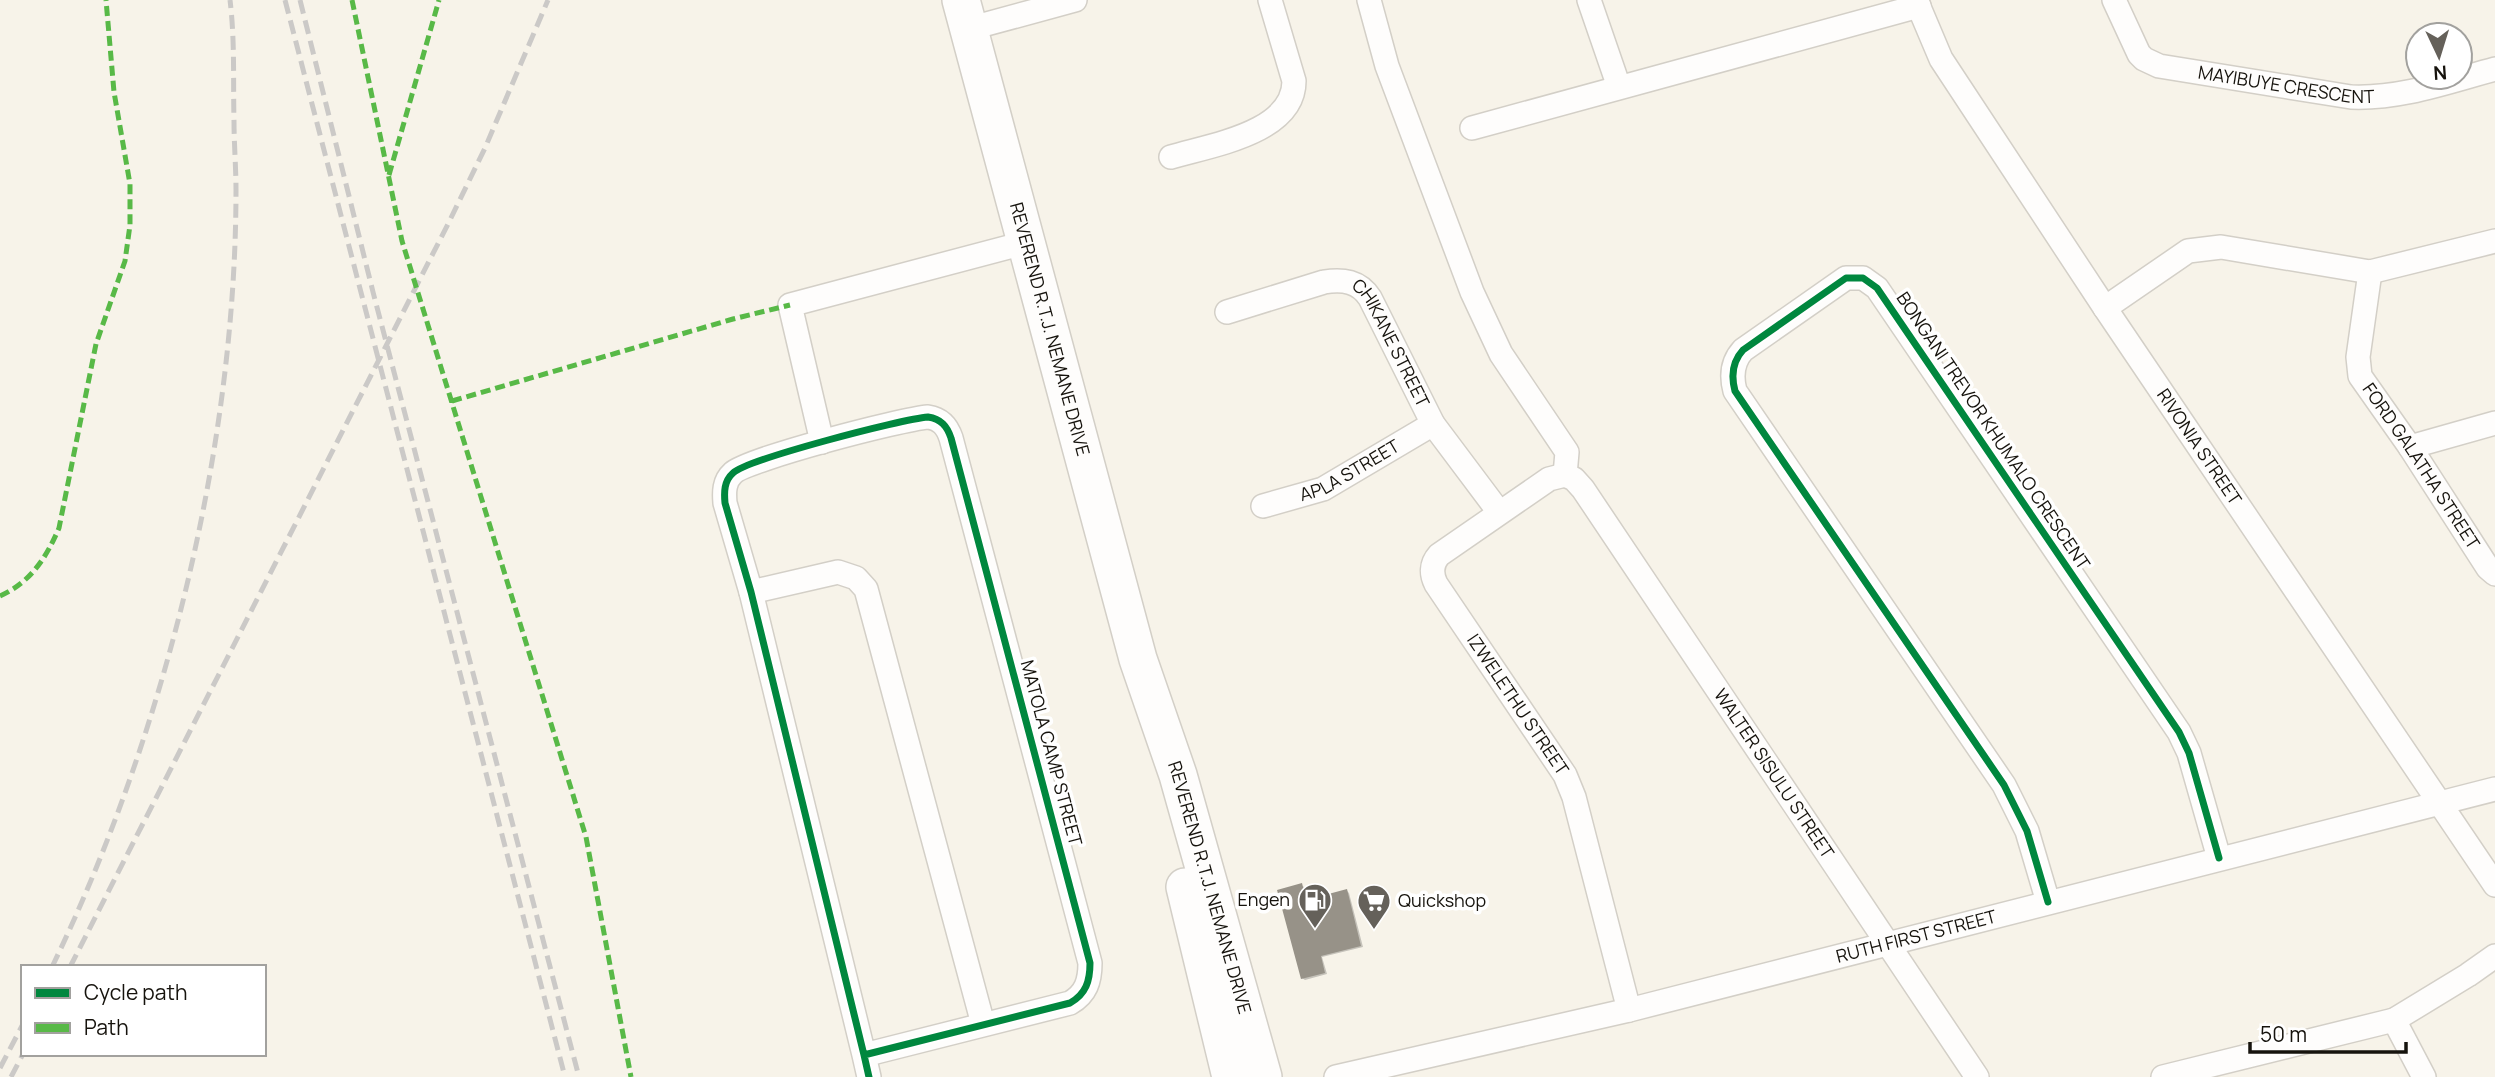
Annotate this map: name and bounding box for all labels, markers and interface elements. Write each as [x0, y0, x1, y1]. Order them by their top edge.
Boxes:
north arrow [2404, 21, 2474, 91]
street label: MAYIBUYE CRESCENT [2196, 59, 2375, 108]
text: N [2432, 60, 2448, 86]
street label: REVEREND R.T.J. NEMANE DRIVE [1005, 200, 1096, 459]
street label: CHIKANE STREET [1348, 273, 1436, 411]
street label: BONGANI TREVOR KHUMALO CRESCENT [1892, 287, 2096, 574]
street label: FORD GALATHA STREET [2358, 378, 2486, 554]
street label: RIVONIA STREET [2152, 384, 2248, 509]
street label: APLA STREET [1296, 433, 1404, 506]
street label: IZWELETHU STREET [1462, 629, 1575, 780]
street label: MATOLA CAMP STREET [1016, 657, 1088, 849]
street label: WALTER SISULU STREET [1709, 684, 1840, 863]
street label: REVEREND R.T.J. NEMANE DRIVE [1163, 758, 1258, 1016]
fuel station icon: Engen [1296, 881, 1334, 930]
supermarket icon: Quickshop [1355, 882, 1393, 931]
place label: Engen [1237, 887, 1290, 911]
place label: Quickshop [1398, 888, 1486, 912]
street label: RUTH FIRST STREET [1833, 904, 1999, 968]
legend [21, 965, 266, 1056]
text: Cycle path [84, 978, 187, 1006]
scale bar [2250, 1010, 2406, 1054]
text: Path [84, 1013, 129, 1041]
text: 50 m [2260, 1020, 2307, 1048]

